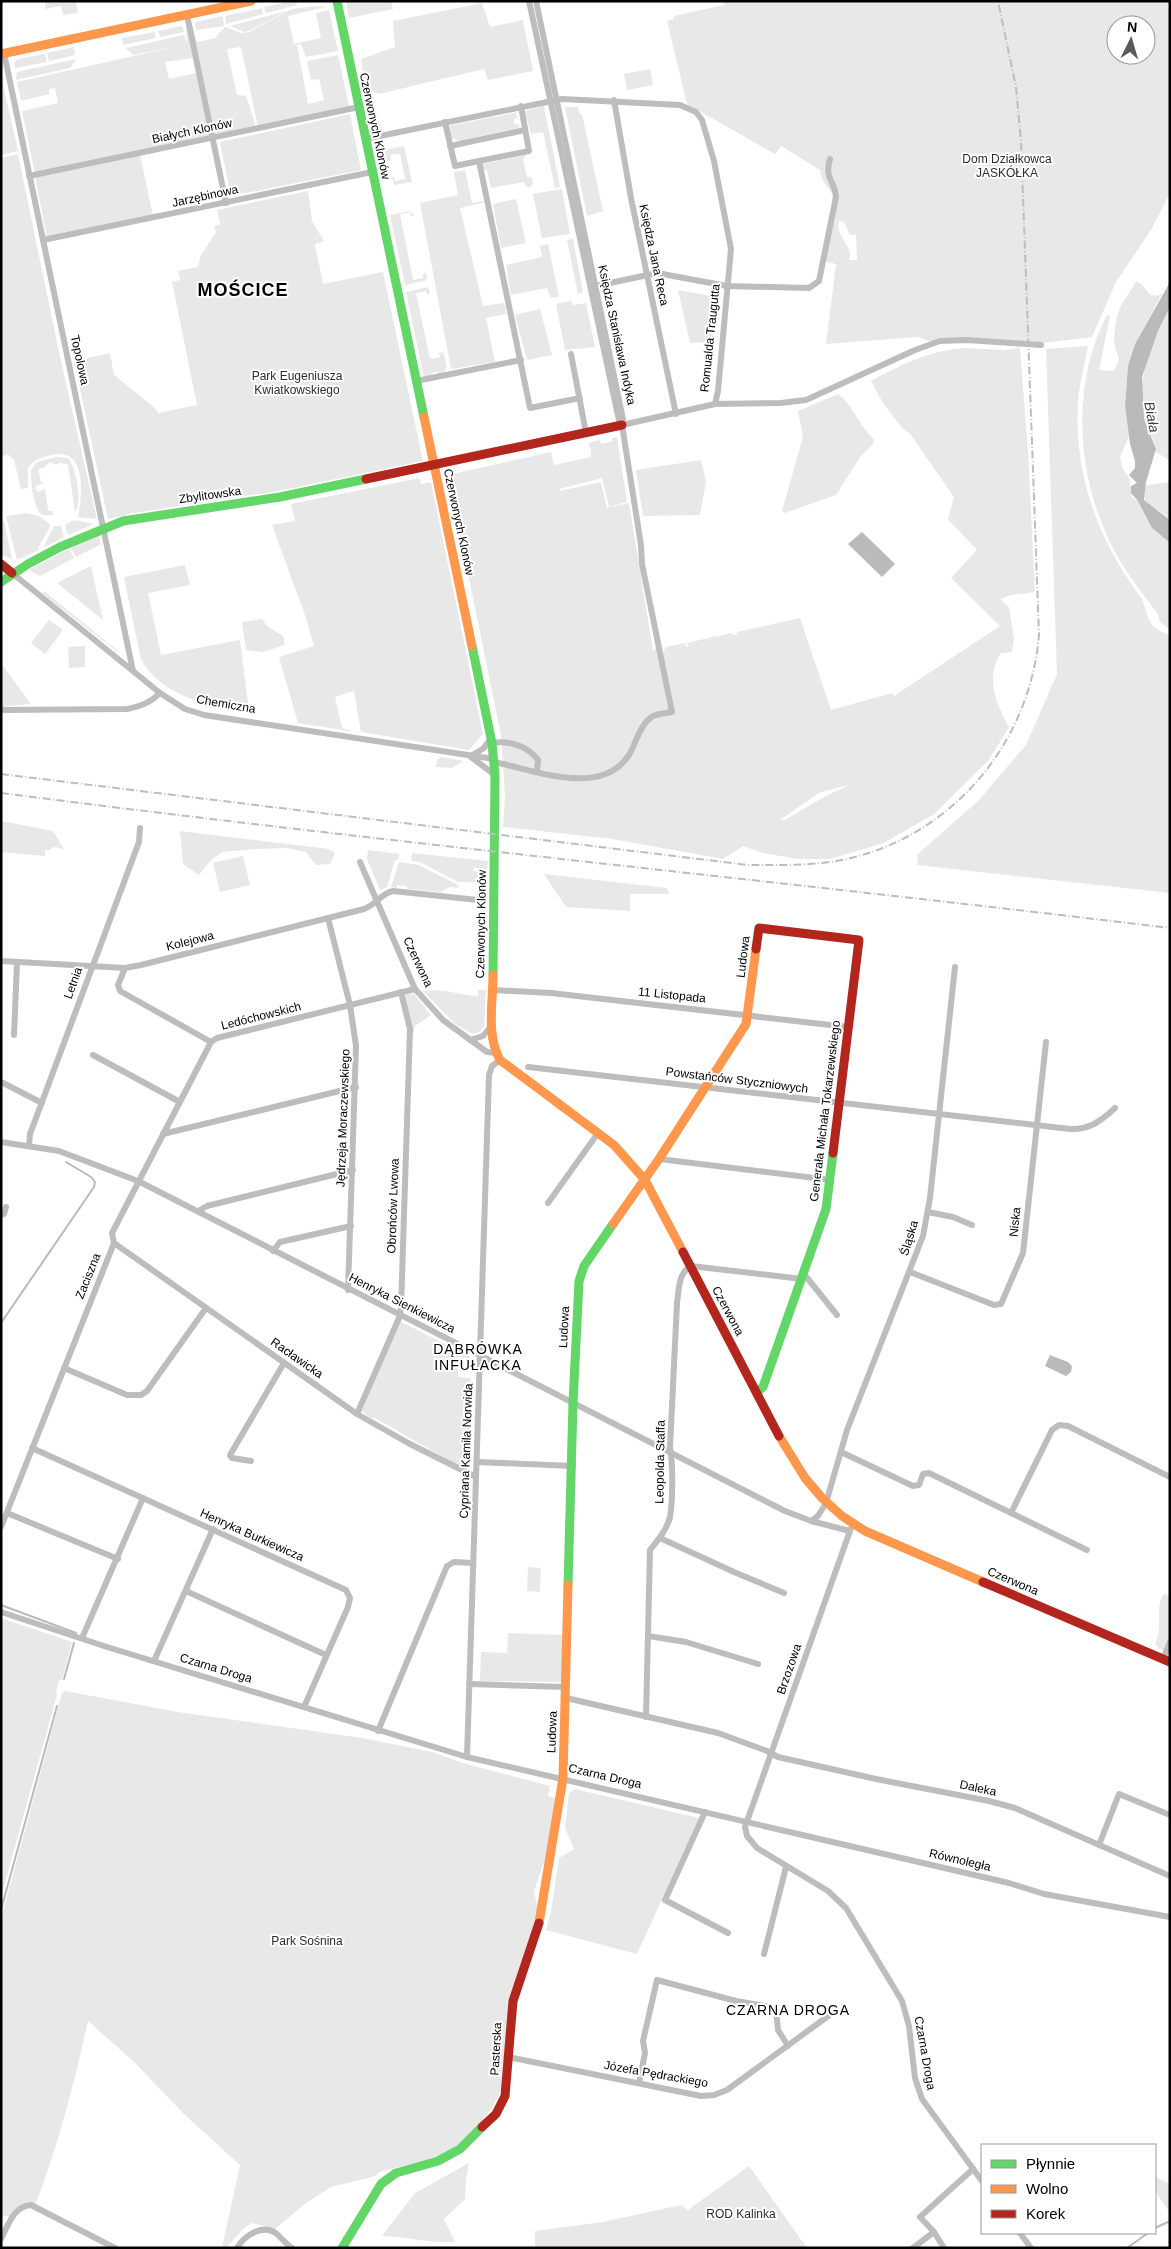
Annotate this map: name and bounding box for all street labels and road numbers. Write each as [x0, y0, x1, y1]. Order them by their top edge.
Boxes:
street label: Czerwonych Klonów [357, 71, 393, 181]
street label: Białych Klonów [151, 116, 234, 146]
street label: Jarzębinowa [171, 182, 240, 210]
street label: Księdza Jana Reca [636, 203, 672, 307]
street label: Księdza Stanisława Indyka [595, 264, 639, 407]
street label: Romualda Traugutta [697, 283, 723, 393]
street label: Topolowa [68, 334, 92, 387]
street label: Czerwonych Klonów [441, 467, 477, 577]
street label: Zbylitowska [178, 484, 242, 506]
street label: Chemiczna [195, 692, 257, 716]
street label: Czerwonych Klonów [473, 869, 489, 978]
street label: Kolejowa [165, 928, 216, 954]
street label: Czerwona [400, 935, 436, 990]
street label: Ludowa [733, 935, 753, 979]
street label: Letnia [61, 965, 85, 1001]
street label: 11 Listopada [638, 984, 707, 1006]
street label: Ledóchowskich [219, 999, 303, 1033]
street label: Generała Michała Tokarzewskiego [807, 1019, 843, 1202]
street label: Jędrzeja Moraczewskiego [334, 1048, 352, 1187]
street label: Powstańców Styczniowych [665, 1064, 809, 1096]
street label: Obrońców Lwowa [384, 1158, 402, 1254]
street label: Niska [1006, 1206, 1024, 1238]
street label: Śląska [896, 1218, 921, 1257]
street label: Zaciszna [73, 1251, 104, 1301]
street label: Henryka Sienkiewicza [347, 1270, 458, 1336]
street label: Czerwona [709, 1284, 747, 1338]
street label: Ludowa [556, 1305, 572, 1348]
street label: Racławicka [268, 1335, 326, 1381]
street label: Cypriana Kamila Norwida [457, 1383, 475, 1519]
street label: Leopolda Staffa [652, 1420, 668, 1504]
street label: Henryka Burkiewicza [198, 1506, 306, 1564]
street label: Czerwona [985, 1564, 1041, 1598]
street label: Brzozowa [774, 1642, 804, 1696]
street label: Czarna Droga [178, 1650, 254, 1686]
street label: Ludowa [544, 1710, 560, 1753]
street label: Czarna Droga [567, 1761, 643, 1791]
street label: Daleka [958, 1777, 998, 1799]
street label: Równoległa [928, 1846, 992, 1874]
street label: Czarna Droga [912, 2015, 938, 2091]
street label: Pasterska [488, 2022, 504, 2076]
street label: Józefa Pędrackiego [603, 2058, 709, 2090]

